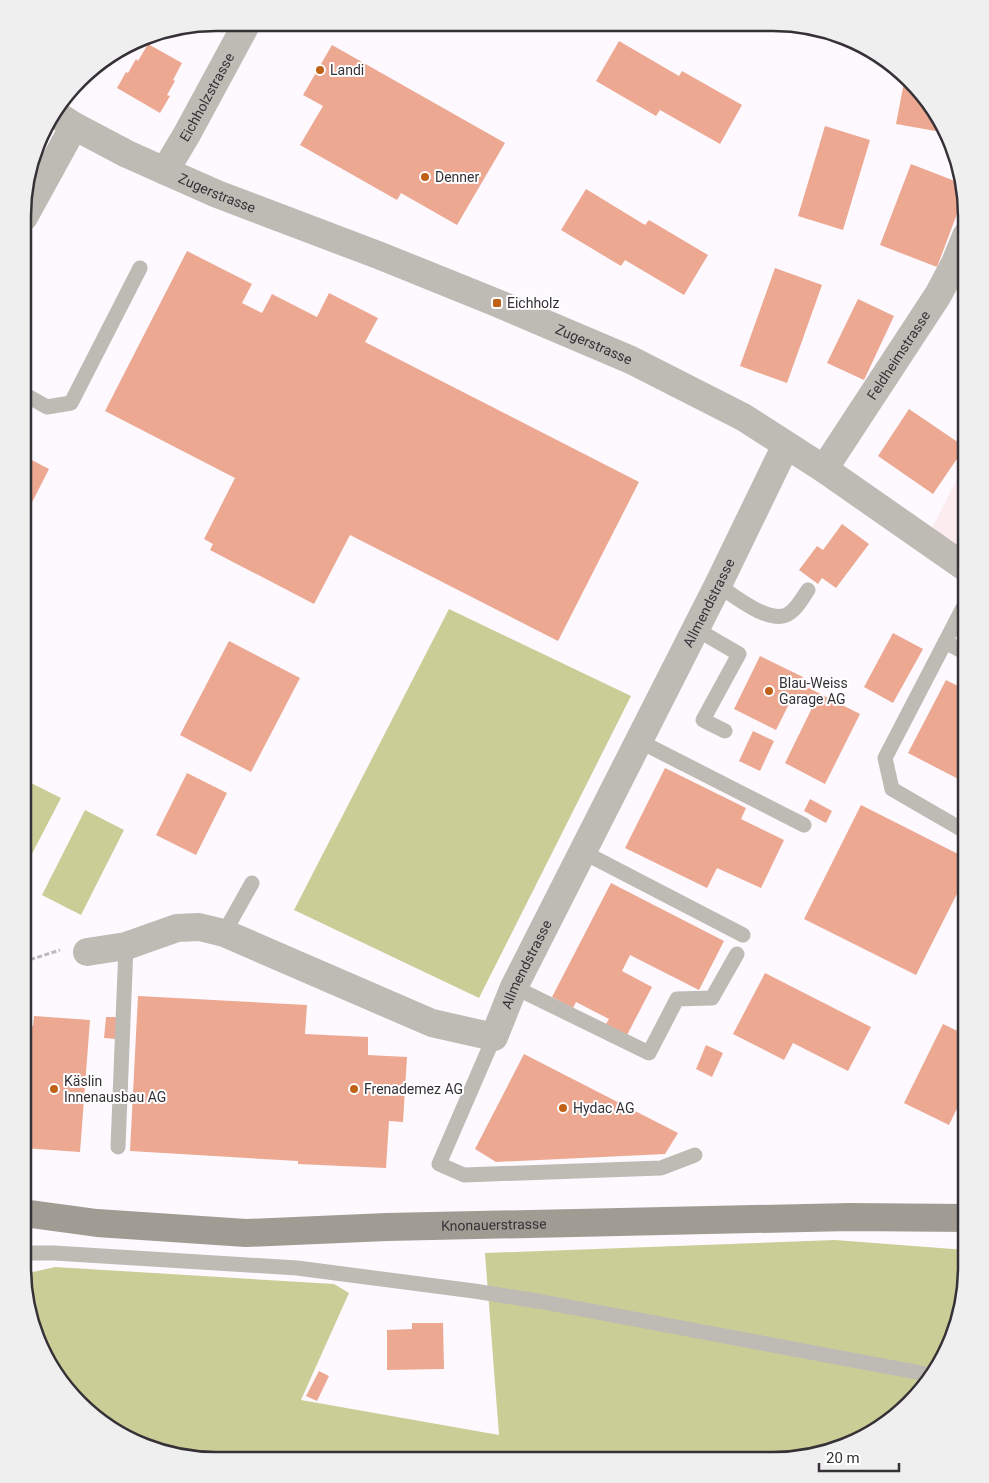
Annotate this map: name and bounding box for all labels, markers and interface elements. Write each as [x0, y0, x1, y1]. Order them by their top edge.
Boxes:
street label: Eichholzstrasse [176, 50, 237, 144]
place label: Landi [330, 62, 364, 78]
marker: Landi [314, 64, 326, 76]
place label: Denner [435, 169, 479, 185]
street label: Zugerstrasse [176, 170, 258, 216]
marker: Denner [419, 171, 431, 183]
place label: Eichholz [507, 295, 560, 311]
marker: Eichholz [491, 297, 503, 309]
street label: Feldheimstrasse [864, 308, 933, 403]
street label: Zugerstrasse [553, 321, 635, 368]
street label: Allmendstrasse [680, 556, 738, 650]
place label: Blau-Weiss Garage AG [779, 675, 848, 707]
marker: Blau-Weiss Garage AG [763, 685, 775, 697]
street label: Allmendstrasse [498, 917, 555, 1011]
place label: Käslin Innenausbau AG [64, 1073, 166, 1105]
place label: Frenademez AG [364, 1081, 463, 1097]
marker: Käslin Innenausbau AG [48, 1083, 60, 1095]
marker: Frenademez AG [348, 1083, 360, 1095]
place label: Hydac AG [573, 1100, 634, 1116]
marker: Hydac AG [557, 1102, 569, 1114]
street label: Knonauerstrasse [441, 1216, 547, 1234]
scale bar [819, 1440, 899, 1472]
text: 20 m [826, 1449, 860, 1467]

